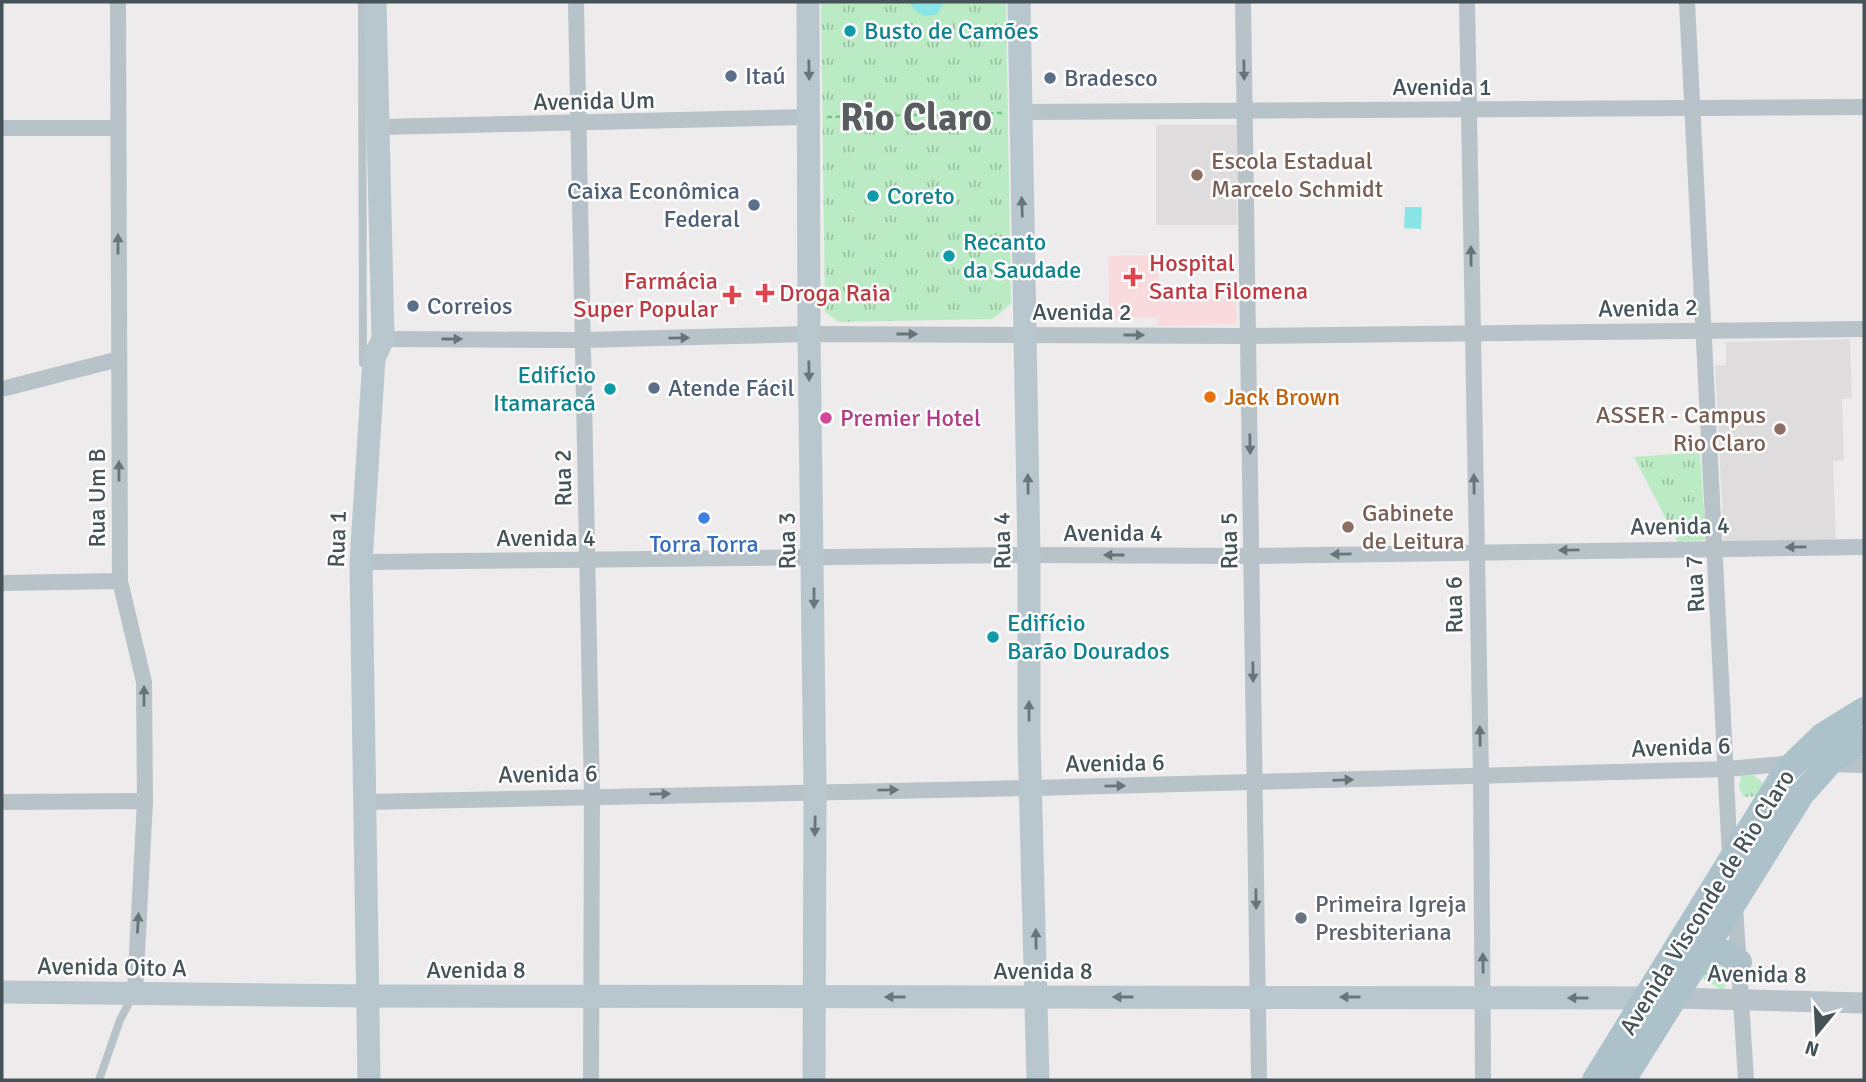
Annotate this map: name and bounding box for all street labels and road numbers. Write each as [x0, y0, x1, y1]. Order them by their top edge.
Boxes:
street label: Avenida 1 [1392, 72, 1492, 102]
street label: Avenida Um [533, 85, 655, 117]
street label: Avenida 2 [1598, 292, 1698, 324]
street label: Avenida 2 [1032, 297, 1132, 327]
street label: Rua Um B [82, 448, 112, 548]
street label: Rua 2 [548, 449, 578, 507]
street label: Rua 1 [321, 510, 353, 568]
street label: Avenida 4 [1630, 510, 1730, 542]
street label: Rua 3 [772, 512, 802, 570]
street label: Rua 4 [987, 512, 1017, 570]
street label: Rua 5 [1214, 512, 1244, 570]
street label: Avenida 4 [1063, 518, 1163, 548]
street label: Avenida 4 [496, 523, 596, 553]
street label: Rua 7 [1679, 555, 1711, 613]
street label: Rua 6 [1439, 576, 1469, 634]
street label: Avenida 6 [1631, 730, 1731, 764]
street label: Avenida 6 [1065, 747, 1165, 779]
street label: Avenida 6 [498, 758, 598, 790]
street label: Avenida Visconde de Rio Claro [1613, 764, 1801, 1040]
street label: Avenida Oito A [37, 951, 187, 983]
street label: Avenida 8 [426, 955, 526, 985]
street label: Avenida 8 [993, 956, 1093, 986]
street label: Avenida 8 [1707, 958, 1807, 990]

